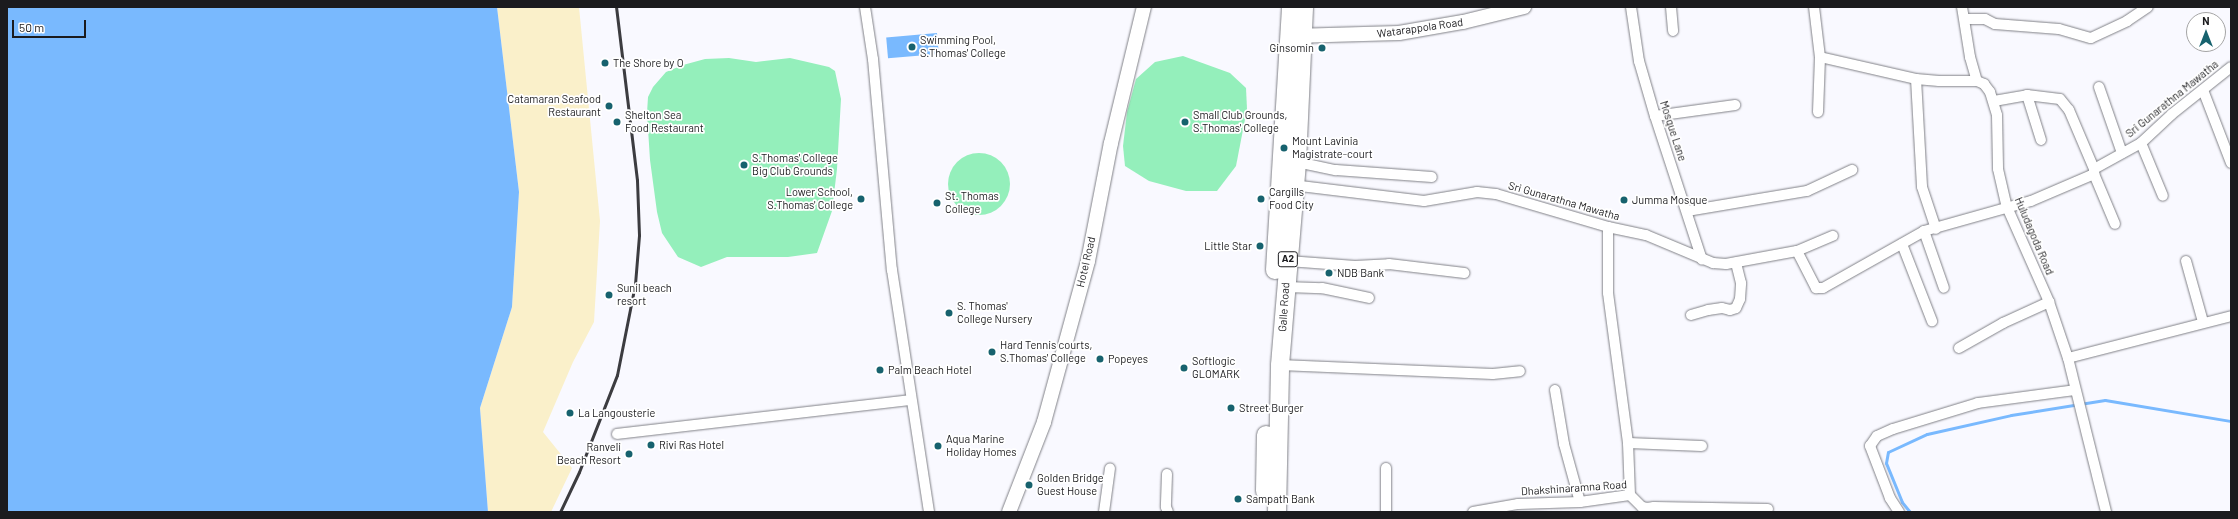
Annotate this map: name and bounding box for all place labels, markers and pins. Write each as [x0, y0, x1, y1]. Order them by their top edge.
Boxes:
place label: Swimming Pool, S.Thomas' College [920, 34, 1006, 60]
place label: Ginsomin [1269, 41, 1314, 55]
marker: Swimming Pool, S.Thomas' College [907, 42, 917, 52]
marker: Ginsomin [1317, 43, 1327, 53]
place label: The Shore by O [613, 56, 683, 70]
marker: The Shore by O [600, 58, 610, 68]
place label: Catamaran Seafood Restaurant [508, 93, 601, 119]
marker: Catamaran Seafood Restaurant [604, 101, 614, 111]
place label: Shelton Sea Food Restaurant [625, 109, 704, 135]
place label: Small Club Grounds, S.Thomas' College [1193, 109, 1287, 135]
marker: Shelton Sea Food Restaurant [612, 117, 622, 127]
marker: Small Club Grounds, S.Thomas' College [1180, 117, 1190, 127]
place label: Mount Lavinia Magistrate-court [1292, 135, 1373, 161]
marker: Mount Lavinia Magistrate-court [1279, 143, 1289, 153]
place label: S.Thomas' College Big Club Grounds [752, 152, 838, 178]
marker: S.Thomas' College Big Club Grounds [739, 160, 749, 170]
place label: Lower School, S.Thomas' College [767, 186, 853, 212]
place label: Cargills Food City [1269, 186, 1314, 212]
place label: St. Thomas College [945, 190, 999, 216]
place label: Jumma Mosque [1632, 193, 1707, 207]
marker: Lower School, S.Thomas' College [856, 194, 866, 204]
marker: Cargills Food City [1256, 194, 1266, 204]
marker: Jumma Mosque [1619, 195, 1629, 205]
marker: St. Thomas College [932, 198, 942, 208]
place label: Little Star [1204, 239, 1252, 253]
marker: Little Star [1255, 241, 1265, 251]
place label: NDB Bank [1337, 266, 1384, 280]
marker: NDB Bank [1324, 268, 1334, 278]
place label: Sunil beach resort [617, 282, 672, 308]
marker: Sunil beach resort [604, 290, 614, 300]
place label: S. Thomas' College Nursery [957, 300, 1032, 326]
marker: S. Thomas' College Nursery [944, 308, 954, 318]
place label: Hard Tennis courts, S.Thomas' College [1000, 339, 1092, 365]
marker: Hard Tennis courts, S.Thomas' College [987, 347, 997, 357]
place label: Popeyes [1108, 352, 1148, 366]
marker: Popeyes [1095, 354, 1105, 364]
place label: Softlogic GLOMARK [1192, 355, 1240, 381]
place label: Palm Beach Hotel [888, 363, 971, 377]
marker: Softlogic GLOMARK [1179, 363, 1189, 373]
marker: Palm Beach Hotel [875, 365, 885, 375]
place label: Street Burger [1239, 401, 1303, 415]
marker: Street Burger [1226, 403, 1236, 413]
place label: La Langousterie [578, 406, 655, 420]
marker: La Langousterie [565, 408, 575, 418]
place label: Aqua Marine Holiday Homes [946, 433, 1017, 459]
place label: Rivi Ras Hotel [659, 438, 724, 452]
marker: Rivi Ras Hotel [646, 440, 656, 450]
place label: Ranveli Beach Resort [557, 441, 621, 467]
marker: Aqua Marine Holiday Homes [933, 441, 943, 451]
marker: Ranveli Beach Resort [624, 449, 634, 459]
place label: Golden Bridge Guest House [1037, 472, 1104, 498]
marker: Golden Bridge Guest House [1024, 480, 1034, 490]
place label: Sampath Bank [1246, 492, 1315, 506]
marker: Sampath Bank [1233, 494, 1243, 504]

